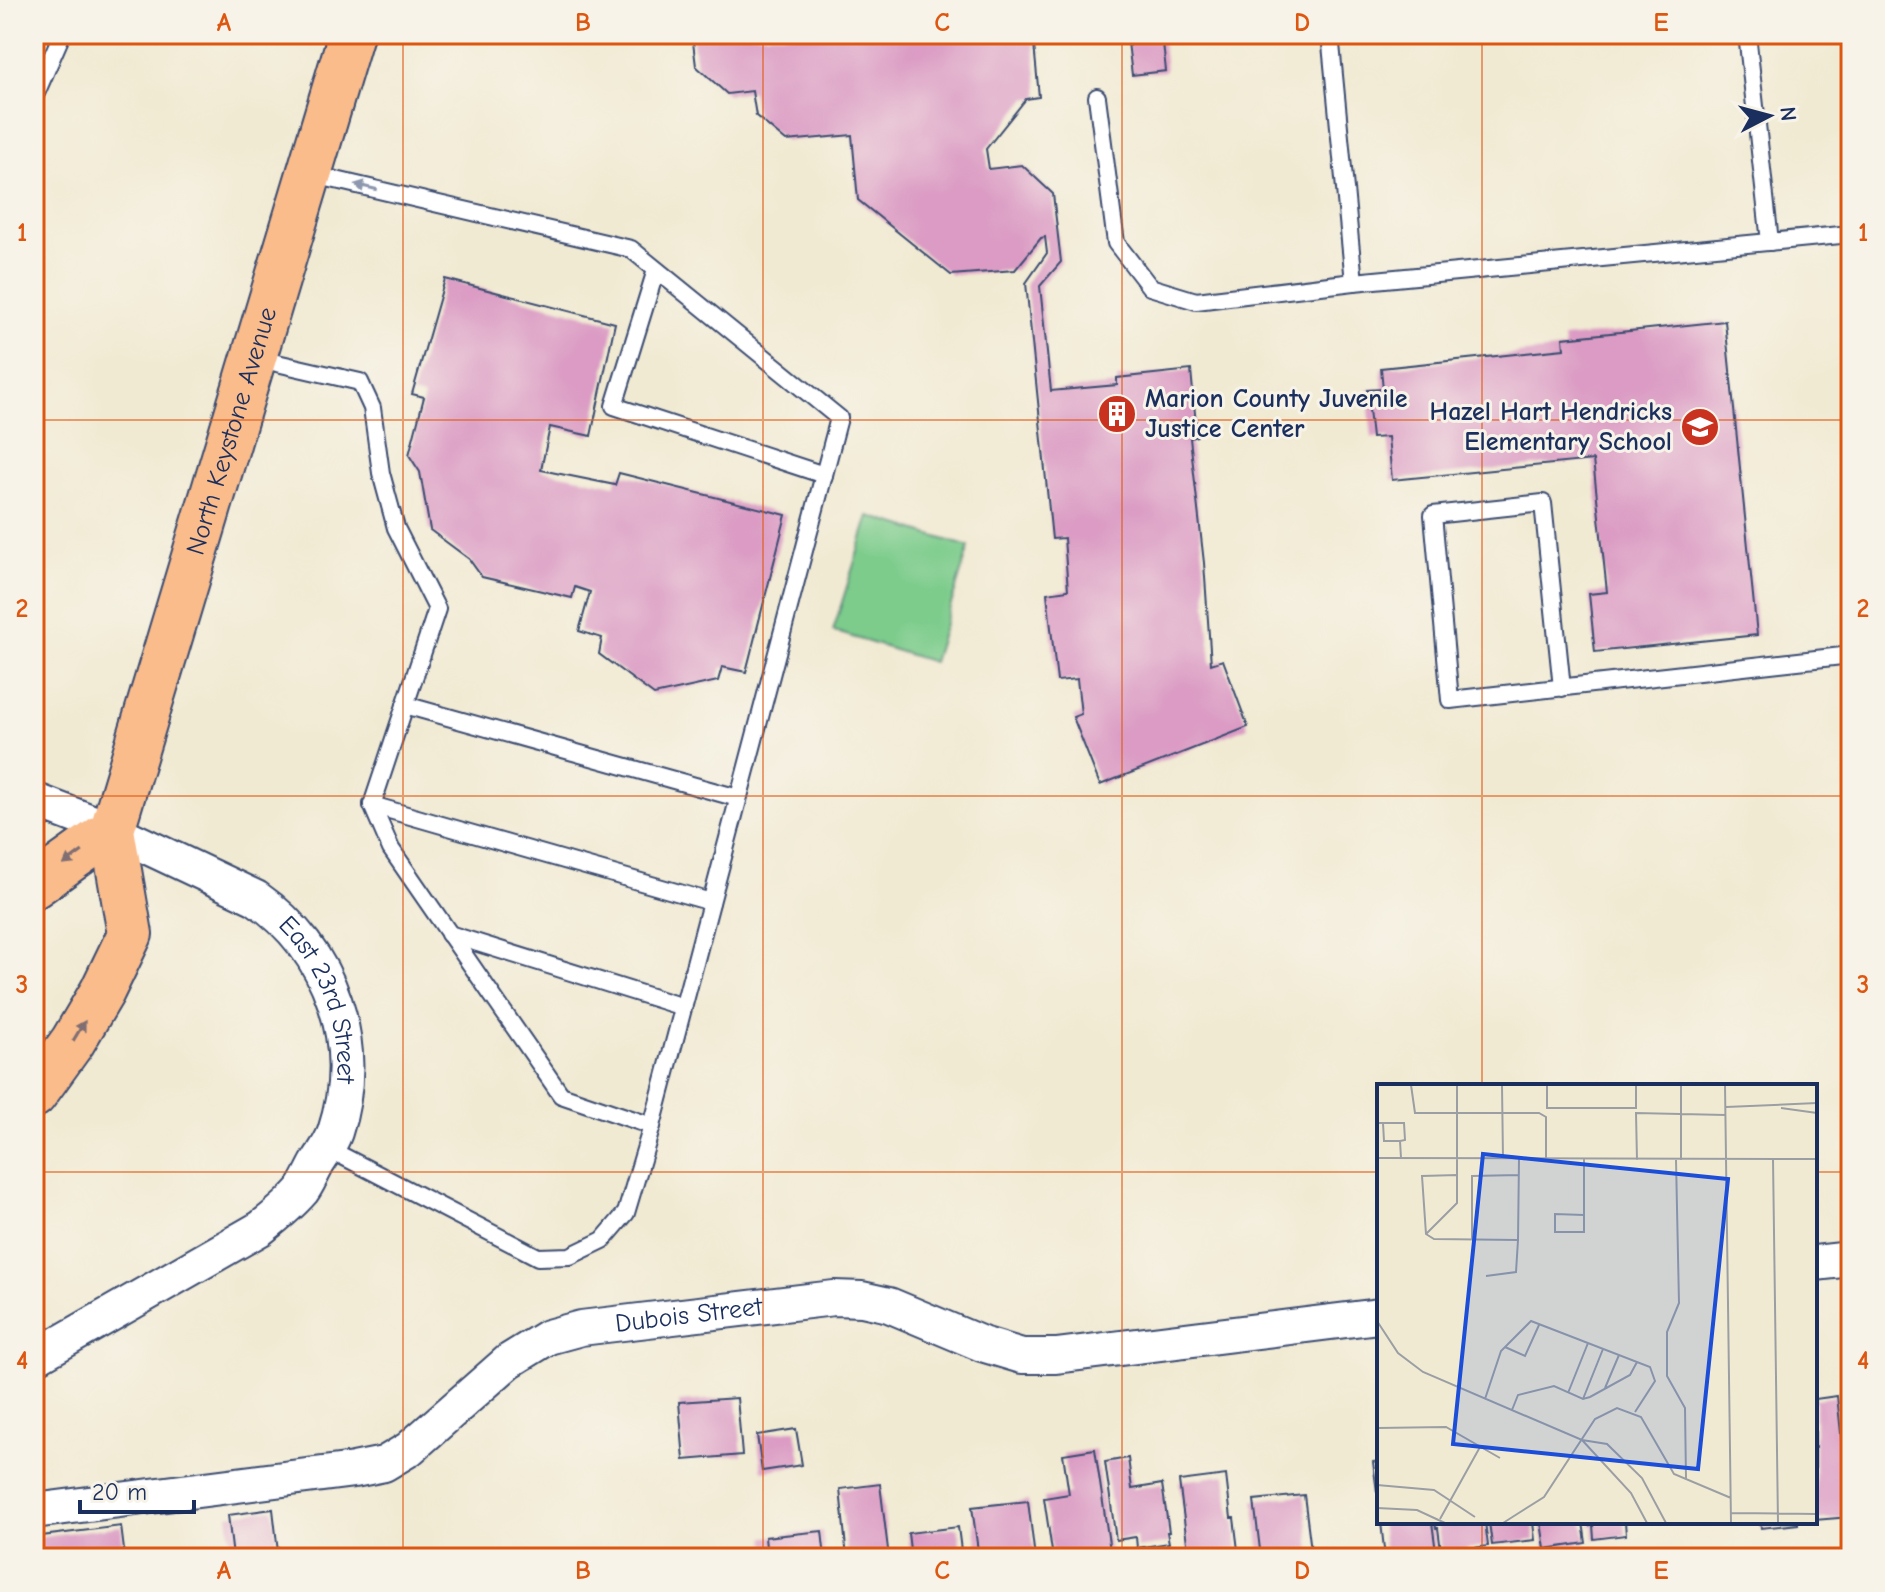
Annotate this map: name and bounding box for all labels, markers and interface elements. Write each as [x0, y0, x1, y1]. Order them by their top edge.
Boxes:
text: A [217, 8, 232, 38]
text: B [575, 8, 591, 38]
text: C [934, 8, 950, 38]
text: D [1294, 8, 1310, 38]
text: E [1653, 8, 1669, 38]
north arrow [1729, 76, 1809, 156]
text: N [1774, 106, 1802, 123]
one-way arrow [353, 180, 378, 193]
text: 1 [17, 218, 27, 248]
text: 1 [1858, 218, 1868, 248]
street label: North Keystone Avenue [180, 304, 283, 559]
place label: Marion County Juvenile Justice Center [1145, 384, 1408, 444]
building icon: Marion County Juvenile Justice Center [1096, 393, 1138, 435]
place label: Hazel Hart Hendricks Elementary School [1430, 397, 1672, 457]
school or university icon: Hazel Hart Hendricks Elementary School [1679, 406, 1721, 448]
text: 2 [16, 594, 28, 624]
text: 2 [1857, 594, 1869, 624]
one-way arrow [62, 850, 84, 866]
street label: East 23rd Street [272, 910, 360, 1086]
text: 3 [16, 970, 28, 1000]
text: 3 [1857, 970, 1869, 1000]
one-way arrow [71, 1020, 85, 1042]
inset map [1377, 1084, 1817, 1524]
street label: Dubois Street [613, 1291, 765, 1339]
text: 4 [16, 1346, 28, 1376]
text: 4 [1857, 1346, 1869, 1376]
scale bar [80, 1464, 194, 1514]
text: 20 m [92, 1478, 147, 1506]
text: A [217, 1556, 232, 1586]
text: B [575, 1556, 591, 1586]
text: C [934, 1556, 950, 1586]
text: D [1294, 1556, 1310, 1586]
text: E [1653, 1556, 1669, 1586]

